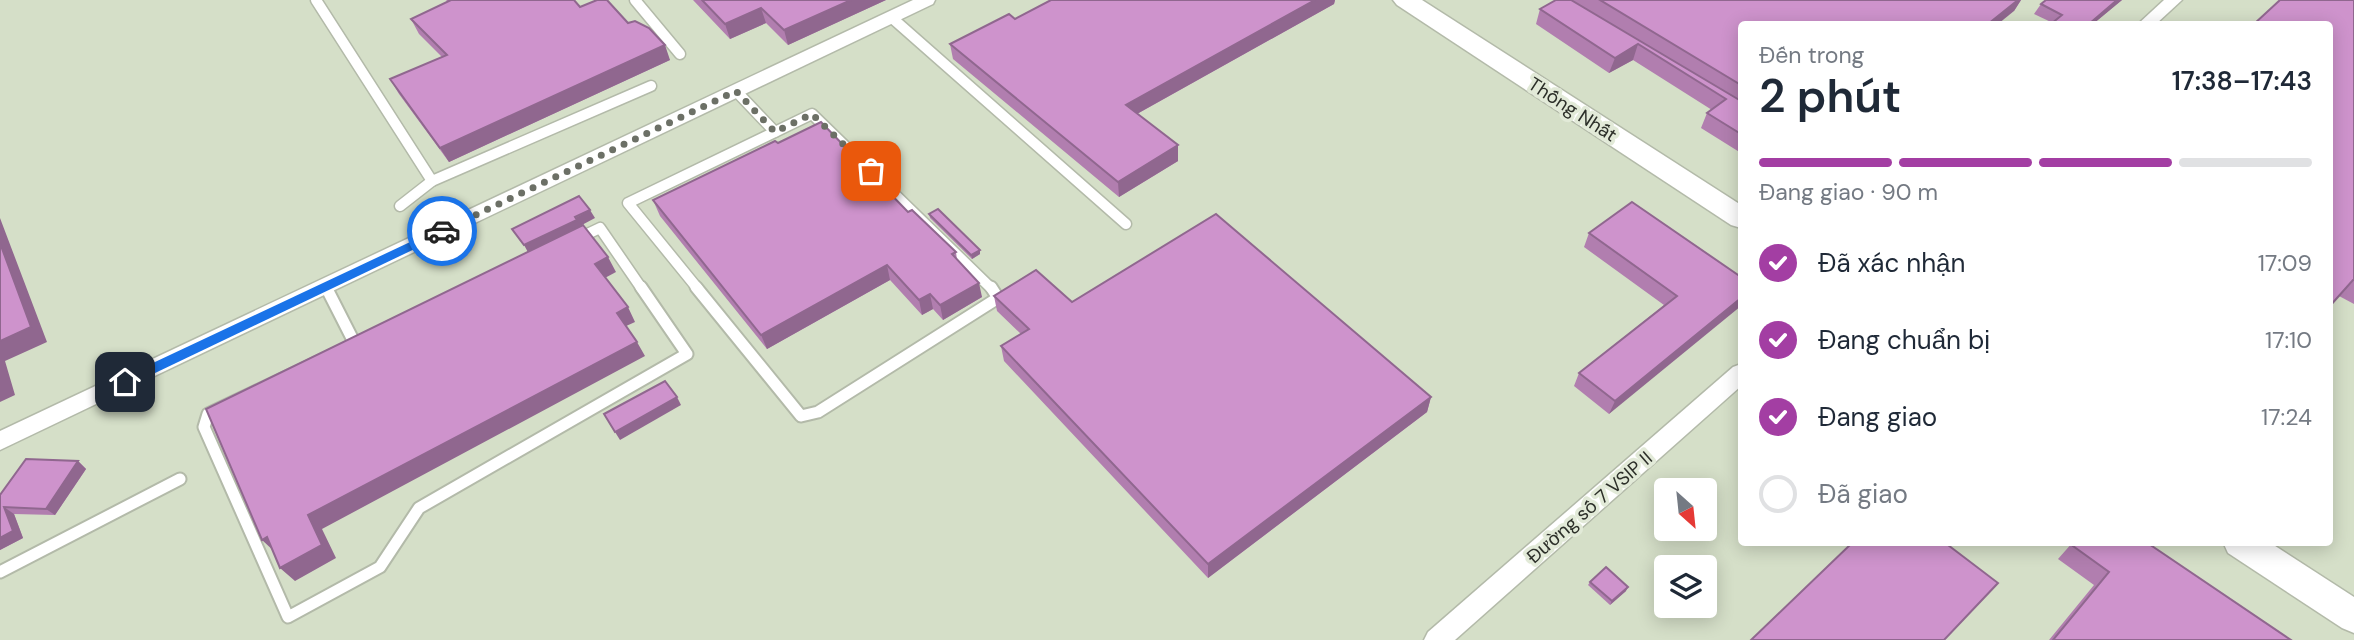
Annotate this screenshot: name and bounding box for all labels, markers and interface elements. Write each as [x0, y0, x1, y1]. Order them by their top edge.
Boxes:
text: Đến trong [1759, 40, 1864, 70]
text: 17:38–17:43 [2172, 64, 2312, 98]
text: 2 phút [1759, 66, 1901, 126]
street label: Thống Nhất [1524, 71, 1622, 147]
pin [841, 141, 901, 201]
icon: bag [852, 152, 890, 190]
text: Đang giao · 90 m [1759, 177, 1938, 207]
courier [407, 196, 477, 266]
icon: car [423, 212, 461, 250]
icon: check [1759, 244, 1797, 282]
text: Đã xác nhận [1818, 246, 1966, 280]
text: 17:09 [2258, 248, 2312, 278]
icon: check [1759, 321, 1797, 359]
text: Đang chuẩn bị [1818, 323, 1990, 357]
text: 17:10 [2265, 325, 2312, 355]
pin [95, 352, 155, 412]
icon: home [106, 363, 144, 401]
icon: check [1759, 398, 1797, 436]
text: Đang giao [1818, 400, 1937, 434]
text: 17:24 [2261, 402, 2312, 432]
street label: Đường số 7 VSIP II [1521, 446, 1657, 569]
text: Đã giao [1818, 477, 1908, 511]
north arrow [1654, 478, 1717, 541]
map controls [1654, 478, 1717, 618]
button: layers [1654, 555, 1717, 618]

